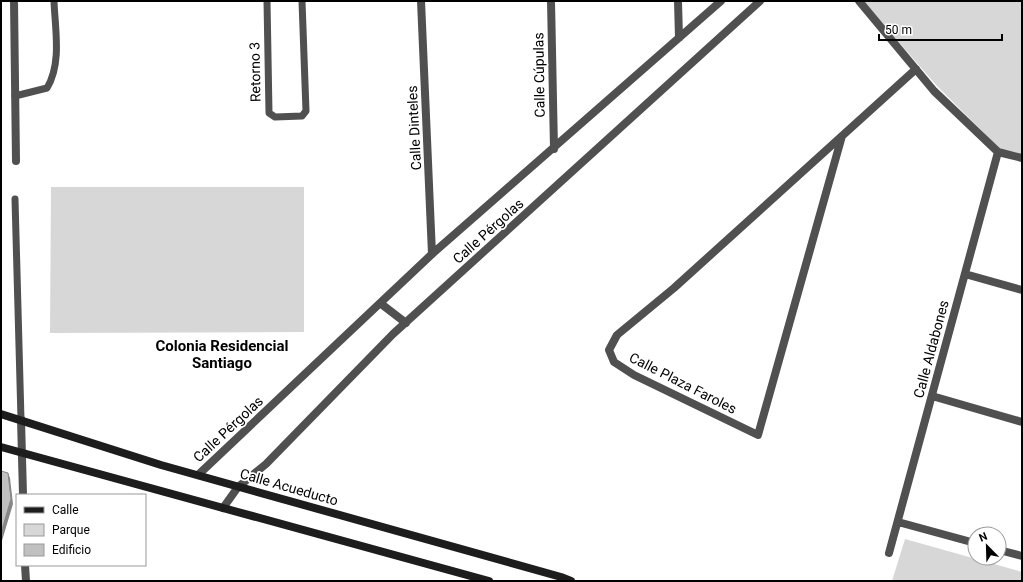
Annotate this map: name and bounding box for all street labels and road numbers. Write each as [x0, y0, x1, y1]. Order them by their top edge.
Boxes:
street label: Calle Cúpulas [530, 32, 548, 118]
street label: Retorno 3 [246, 42, 264, 102]
street label: Calle Dinteles [404, 85, 424, 171]
street label: Calle Pérgolas [449, 195, 527, 267]
street label: Calle Aldabones [910, 298, 952, 400]
street label: Calle Plaza Faroles [627, 349, 739, 417]
street label: Calle Pérgolas [190, 393, 266, 465]
street label: Calle Acueducto [238, 465, 340, 509]

